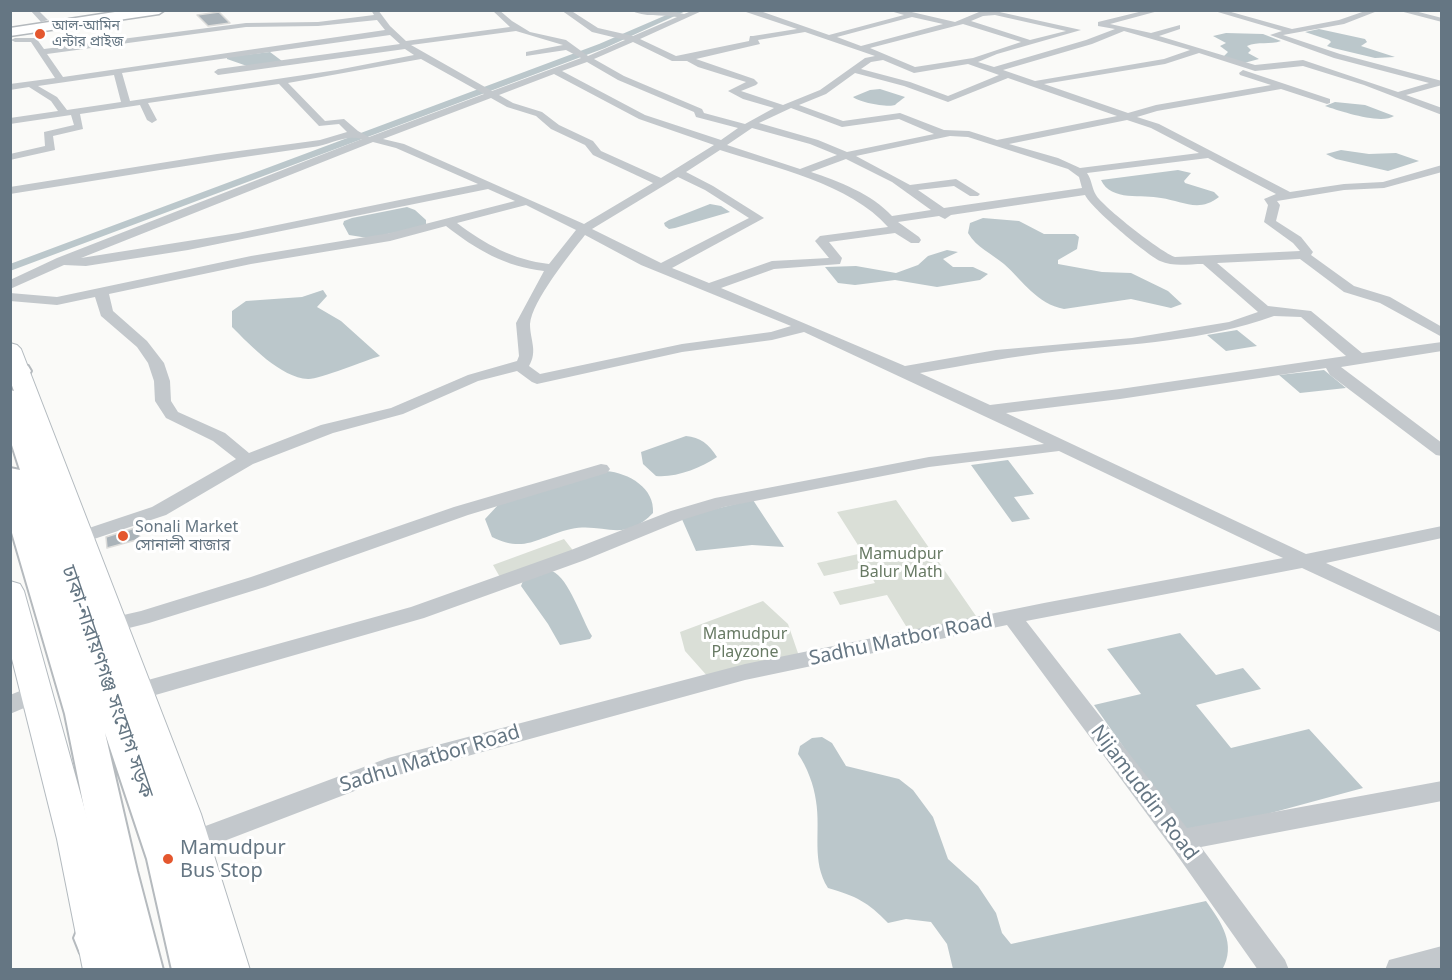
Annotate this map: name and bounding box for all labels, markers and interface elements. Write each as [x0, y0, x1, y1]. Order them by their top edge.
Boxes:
place label: আল-আমিন এন্টার প্রাইজ [52, 18, 124, 50]
marker: আল-আমিন এন্টার প্রাইজ [33, 27, 47, 41]
place label: Sonali Market সোনালী বাজার [135, 517, 238, 555]
marker: Sonali Market সোনালী বাজার [116, 529, 130, 543]
park label: Mamudpur Balur Math [859, 544, 943, 582]
street label: ঢাকা-নারায়ণগঞ্জ সংযোগ সড়ক [56, 563, 158, 801]
street label: Sadhu Matbor Road [807, 609, 995, 671]
park label: Mamudpur Playzone [703, 624, 787, 662]
street label: Sadhu Matbor Road [337, 720, 523, 798]
street label: Nijamuddin Road [1085, 721, 1203, 865]
place label: Mamudpur Bus Stop [180, 836, 286, 883]
marker: Mamudpur Bus Stop [161, 852, 175, 866]

